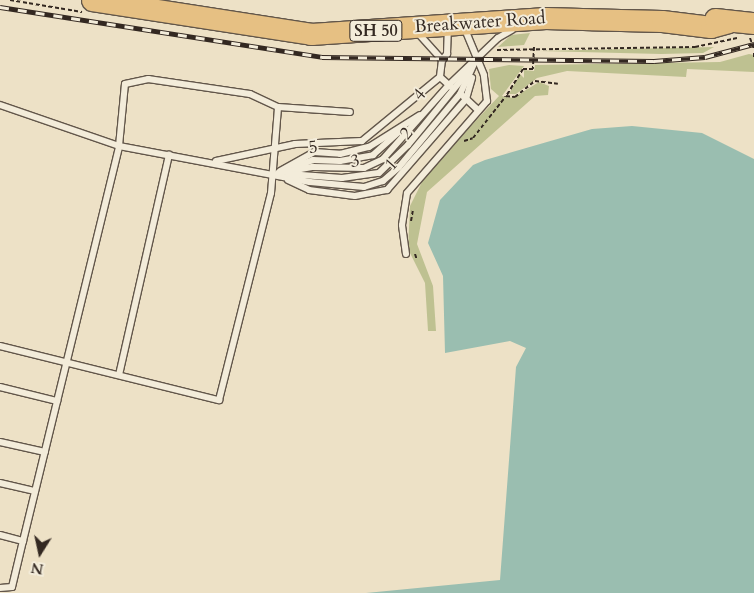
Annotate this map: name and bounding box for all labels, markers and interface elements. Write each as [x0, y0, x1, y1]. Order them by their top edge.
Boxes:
street label: Breakwater Road [414, 8, 546, 38]
road number: SH 50 [348, 18, 404, 44]
street label: 4 [409, 85, 431, 105]
street label: 2 [396, 124, 418, 144]
street label: 5 [307, 137, 319, 159]
street label: 3 [349, 151, 361, 173]
street label: 1 [381, 154, 403, 176]
north arrow [15, 528, 65, 578]
text: N [30, 558, 45, 579]

